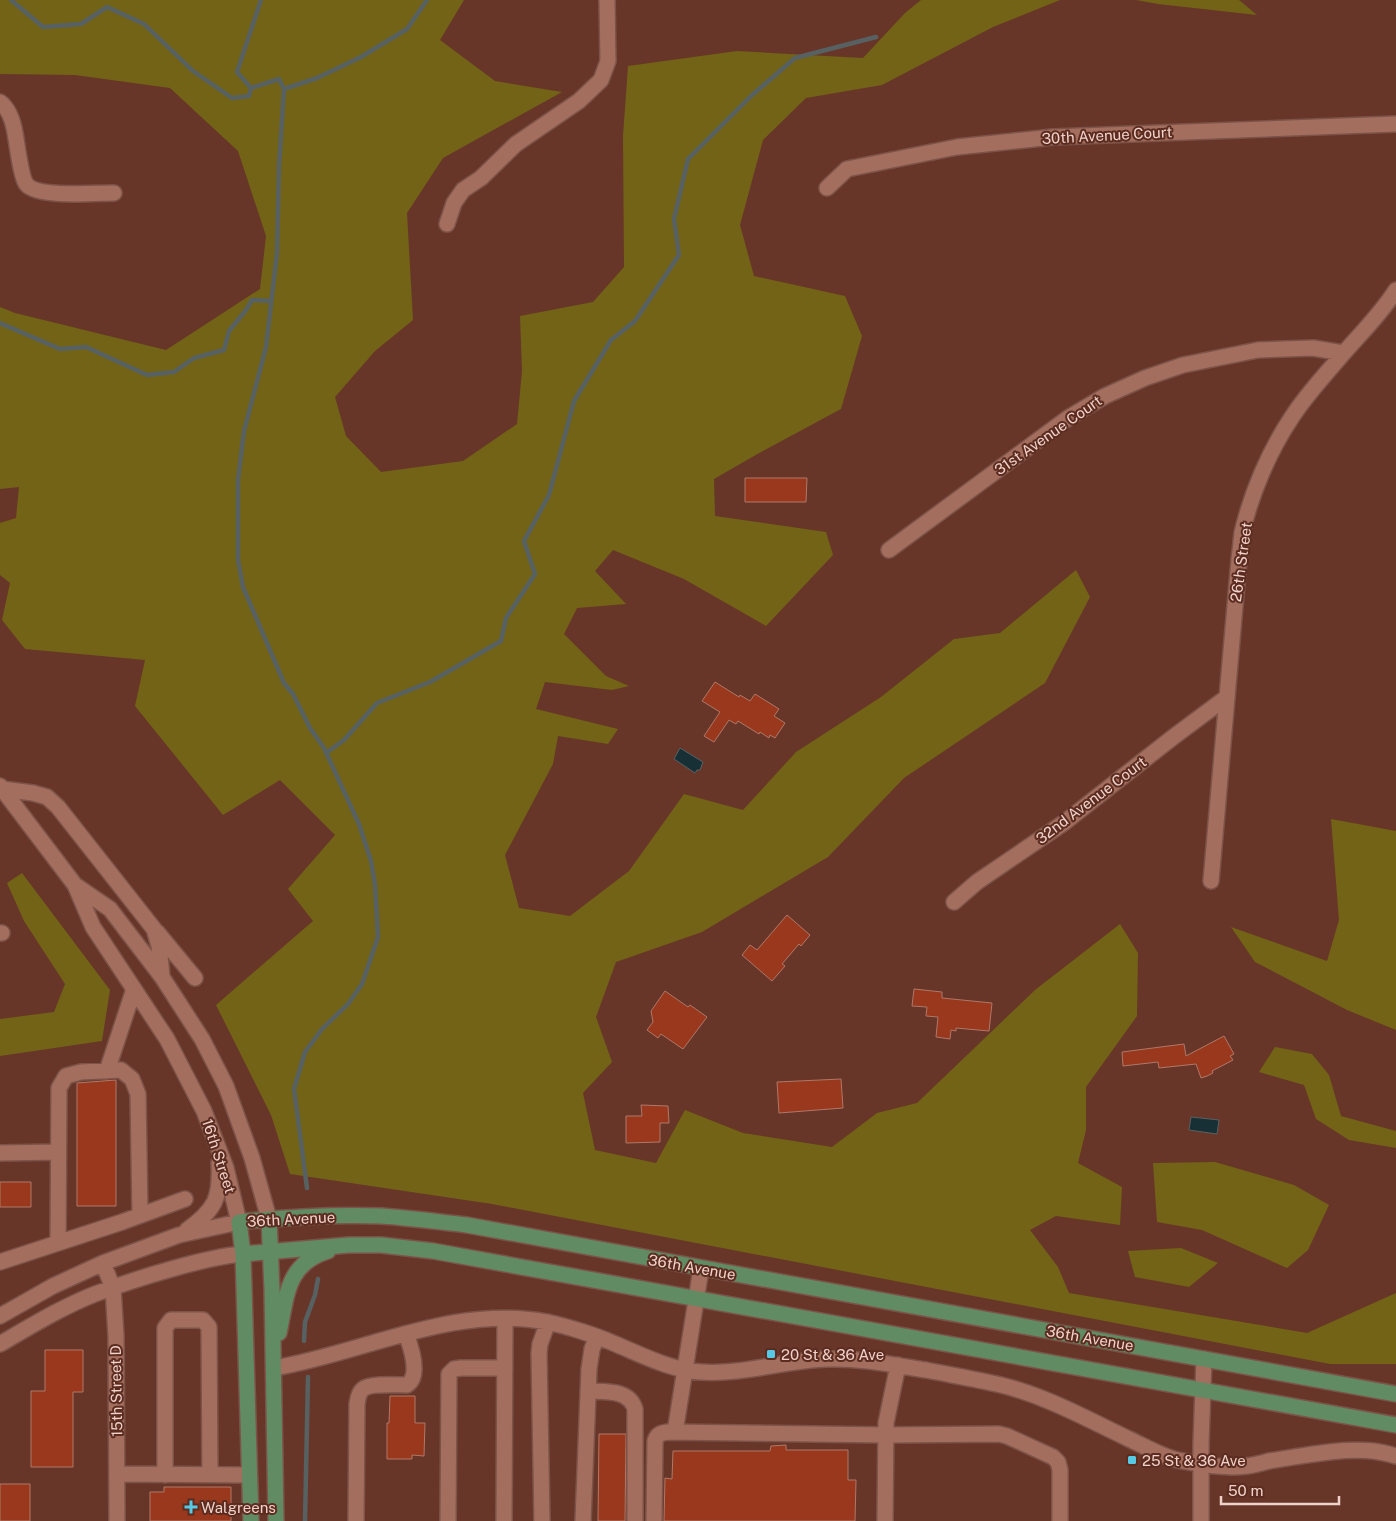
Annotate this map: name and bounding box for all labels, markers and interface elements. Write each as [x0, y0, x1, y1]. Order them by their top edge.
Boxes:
street label: 30th Avenue Court [1041, 123, 1173, 147]
street label: 31st Avenue Court [991, 392, 1105, 478]
street label: 26th Street [1227, 521, 1255, 603]
street label: 32nd Avenue Court [1032, 753, 1150, 847]
street label: 16th Street [199, 1117, 239, 1196]
street label: 36th Avenue [246, 1208, 336, 1230]
street label: 36th Avenue [647, 1251, 737, 1283]
street label: 36th Avenue [1045, 1322, 1135, 1354]
street label: 15th Street D [107, 1345, 125, 1437]
place label: 20 St & 36 Ave [781, 1346, 884, 1363]
marker: 20 St & 36 Ave [765, 1348, 777, 1360]
place label: 25 St & 36 Ave [1142, 1452, 1246, 1469]
marker: 25 St & 36 Ave [1126, 1454, 1138, 1466]
scale bar [1221, 1474, 1338, 1506]
text: 50 m [1228, 1482, 1263, 1499]
place label: Walgreens [201, 1499, 276, 1516]
marker: Walgreens [185, 1501, 197, 1513]

